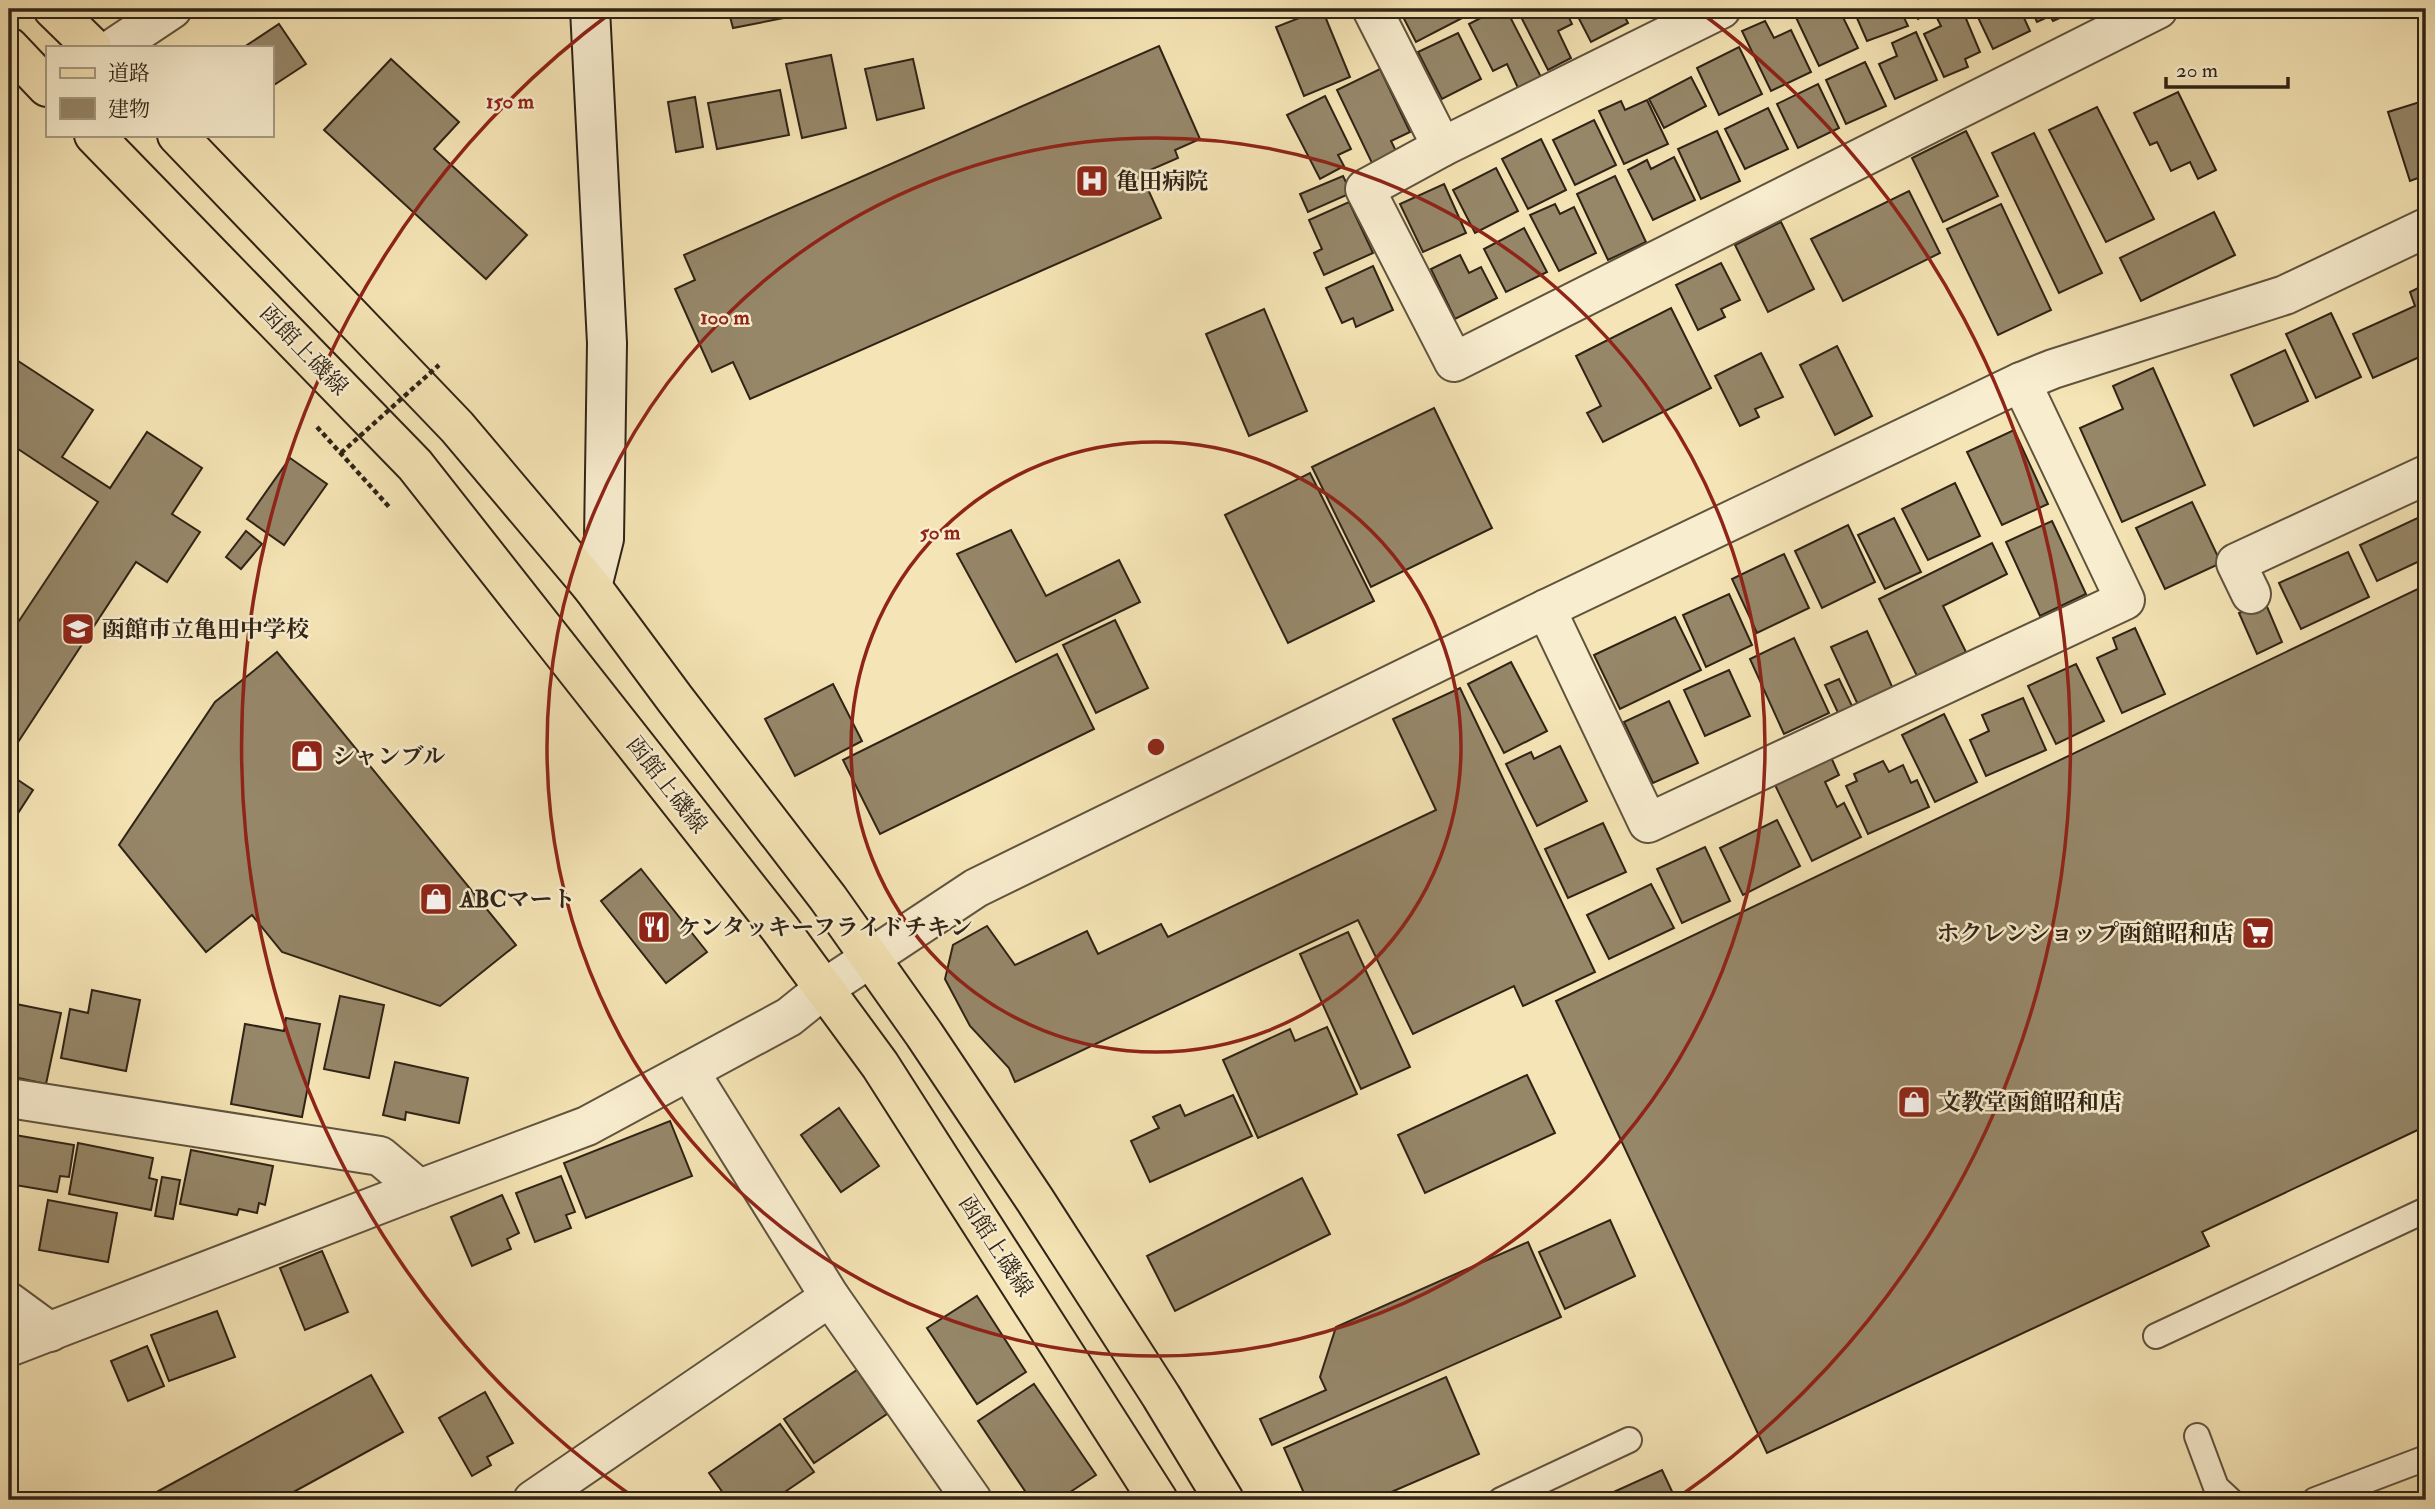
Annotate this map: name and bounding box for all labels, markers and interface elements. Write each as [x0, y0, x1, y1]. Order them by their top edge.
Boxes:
legend [46, 46, 273, 136]
scale bar [2166, 46, 2288, 90]
text: 20 m [2176, 57, 2218, 84]
text: 道路 [108, 60, 150, 87]
text: 150 m [486, 88, 535, 115]
text: 建物 [108, 96, 150, 123]
hospital icon: 亀田病院 [1073, 162, 1111, 200]
place label: 亀田病院 [1116, 167, 1208, 196]
street label: 函館上磯線 [254, 299, 354, 401]
text: 100 m [700, 304, 751, 331]
text: 50 m [920, 519, 961, 546]
school or university icon: 函館市立亀田中学校 [59, 610, 97, 648]
place label: 函館市立亀田中学校 [102, 615, 309, 644]
street label: 函館上磯線 [620, 731, 714, 839]
centre of rings [1144, 735, 1168, 759]
shop icon: シャンブル [288, 737, 326, 775]
place label: シャンブル [332, 742, 446, 771]
shop icon: ABCマート [417, 880, 455, 918]
place label: ABCマート [459, 885, 576, 914]
restaurant icon: ケンタッキーフライドチキン [635, 908, 673, 946]
place label: ケンタッキーフライドチキン [678, 913, 973, 942]
supermarket icon: ホクレンショップ函館昭和店 [2239, 914, 2277, 952]
place label: ホクレンショップ函館昭和店 [1937, 919, 2234, 948]
shop icon: 文教堂函館昭和店 [1895, 1083, 1933, 1121]
place label: 文教堂函館昭和店 [1938, 1088, 2122, 1117]
street label: 函館上磯線 [953, 1190, 1039, 1302]

